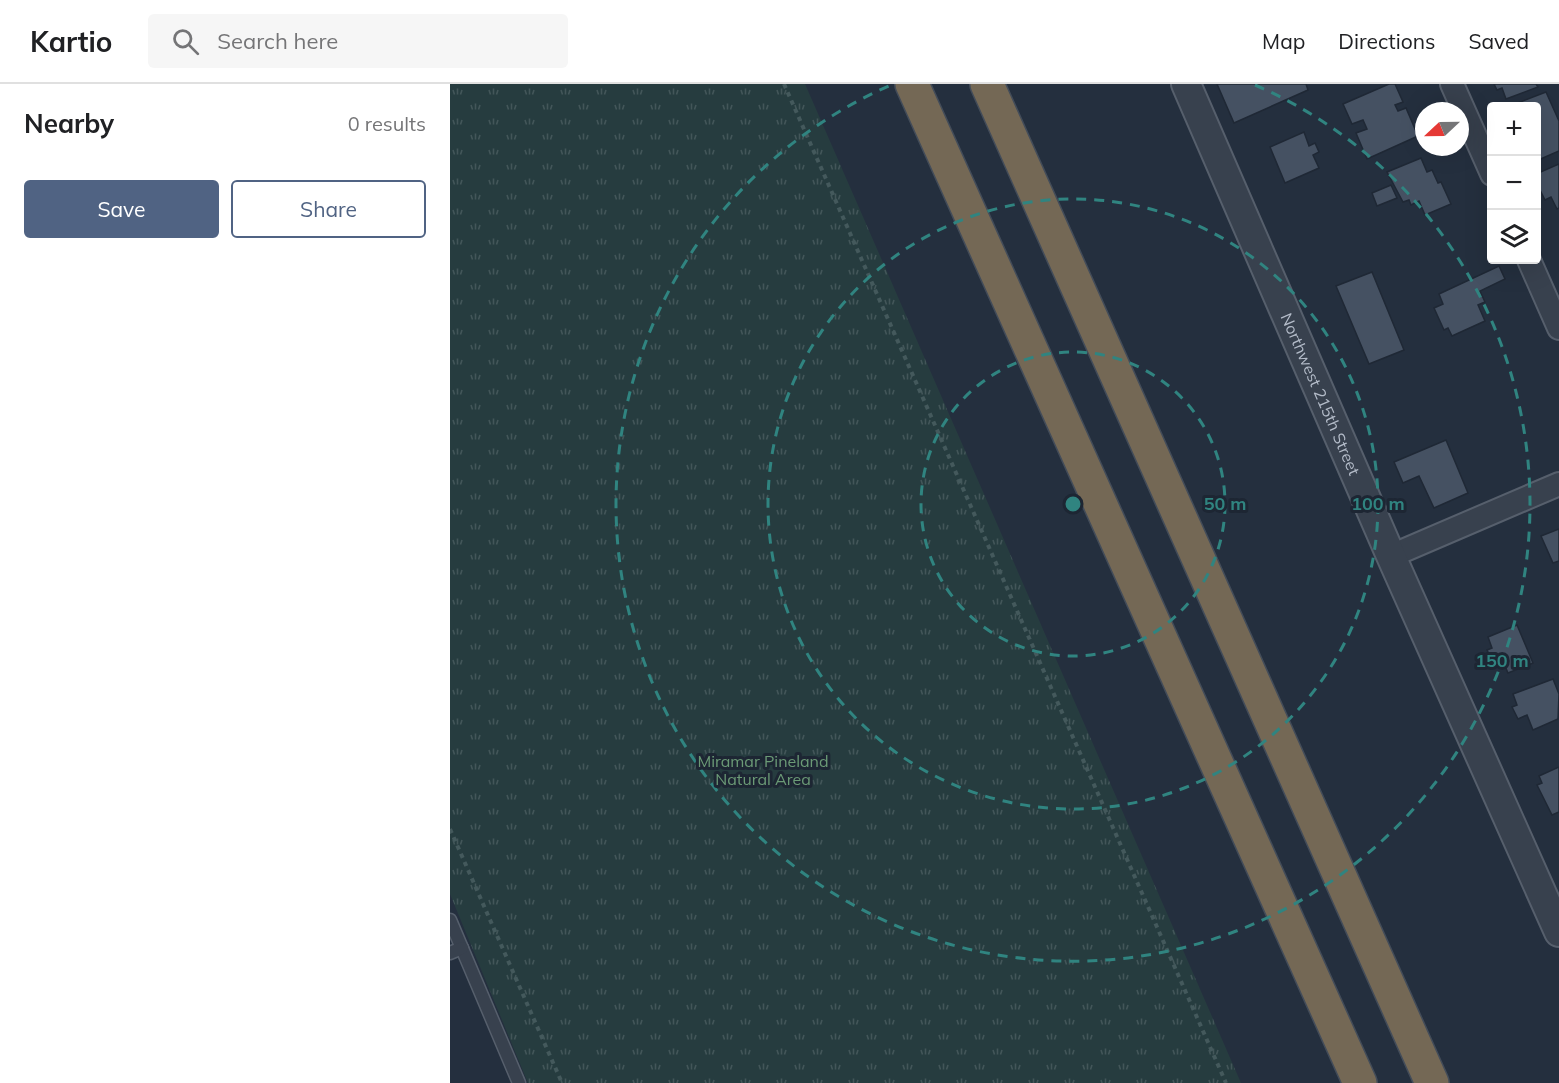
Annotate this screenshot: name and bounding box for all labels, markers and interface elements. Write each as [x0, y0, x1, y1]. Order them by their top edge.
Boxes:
search box [148, 14, 568, 68]
text: Kartio [30, 24, 112, 59]
icon: search [169, 25, 202, 58]
text: Search here [217, 27, 338, 55]
text: Map [1262, 28, 1305, 54]
text: Directions [1338, 28, 1435, 54]
text: Saved [1468, 28, 1529, 54]
north arrow [1415, 102, 1469, 156]
map controls [1487, 102, 1541, 264]
button: + [1487, 102, 1541, 156]
text: Nearby [24, 107, 114, 140]
text: 0 results [348, 111, 426, 136]
button: − [1487, 156, 1541, 210]
button: Save [24, 180, 219, 238]
button: Share [231, 180, 426, 238]
button: layers [1487, 210, 1541, 264]
street label: Northwest 215th Street [1277, 310, 1365, 478]
text: 50 m [1204, 492, 1246, 515]
text: 100 m [1351, 492, 1405, 515]
centre of rings [1063, 494, 1083, 514]
text: 150 m [1475, 649, 1529, 672]
park label: Miramar Pineland Natural Area [697, 751, 829, 789]

